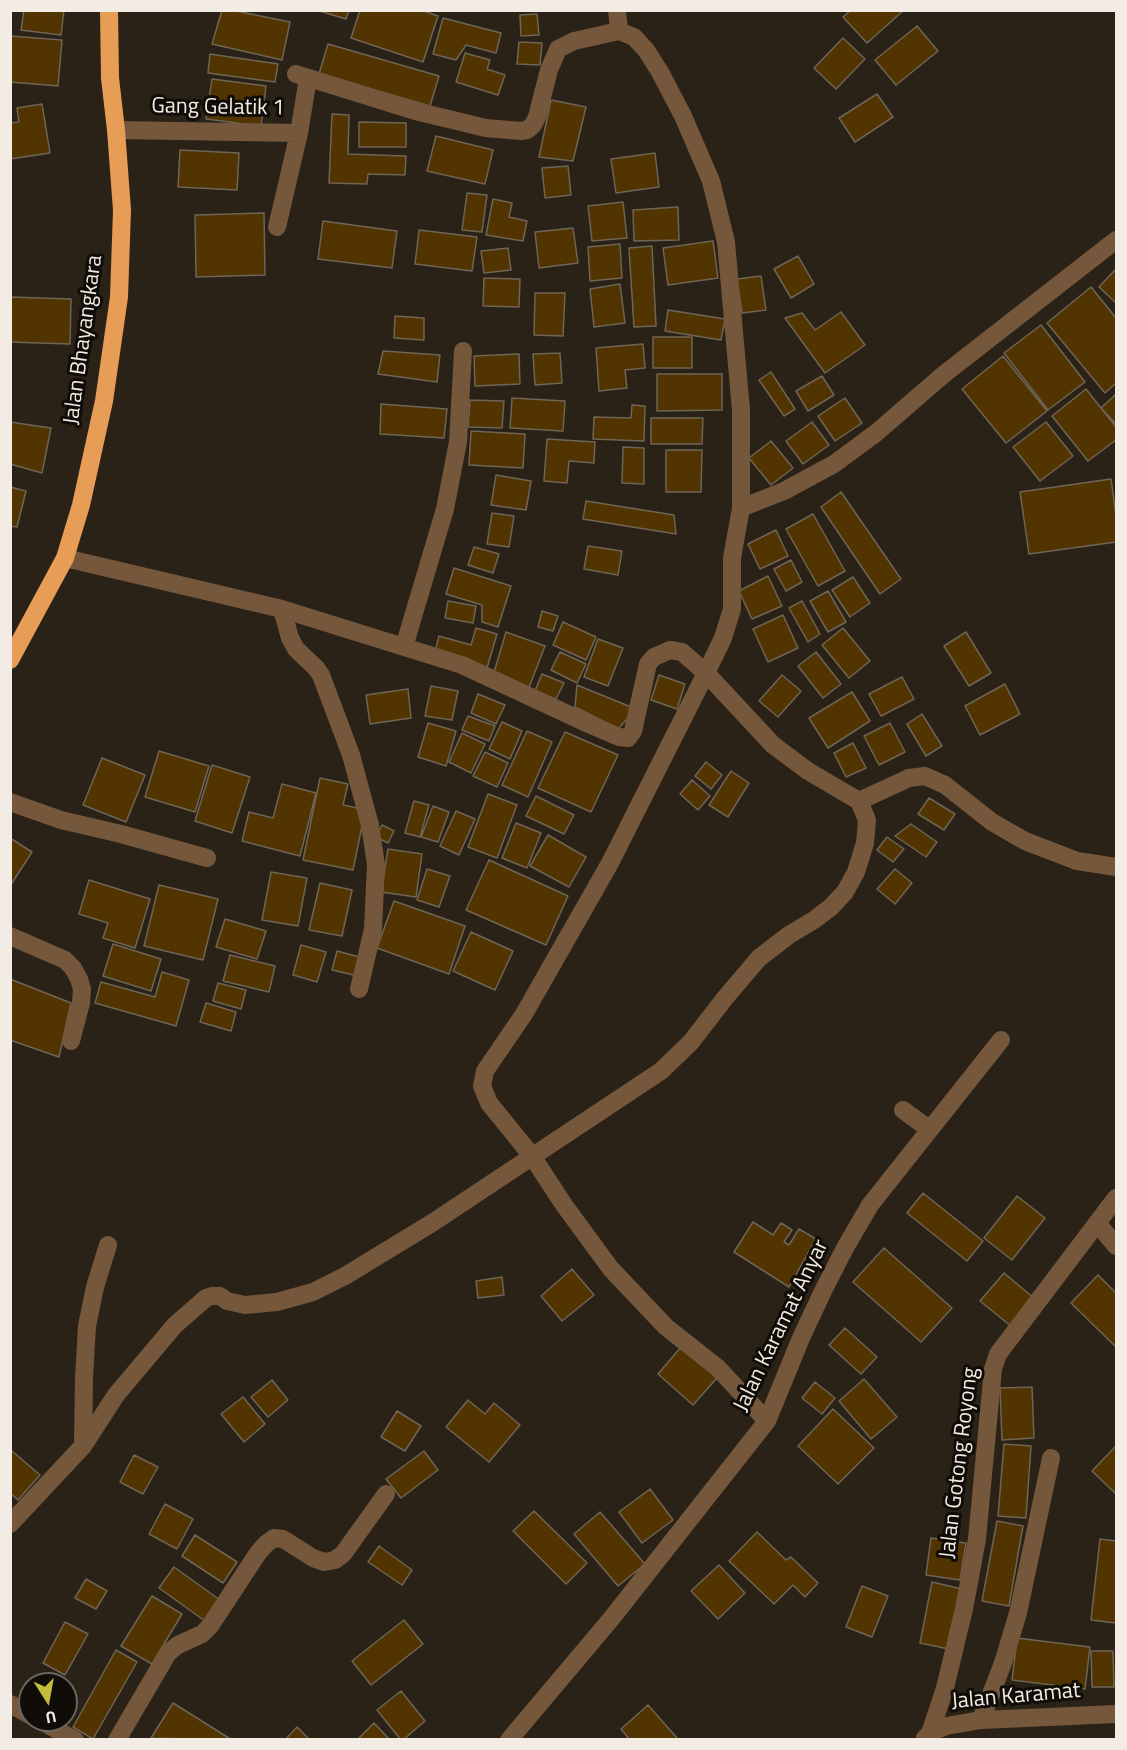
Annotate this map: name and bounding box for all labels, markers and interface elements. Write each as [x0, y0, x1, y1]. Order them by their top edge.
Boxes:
street label: Gang Gelatik 1 [151, 94, 285, 122]
street label: Jalan Bhayangkara [59, 253, 109, 427]
street label: Jalan Karamat Anyar [729, 1236, 835, 1416]
street label: Jalan Gotong Royong [935, 1366, 985, 1560]
north arrow [18, 1672, 78, 1732]
street label: Jalan Karamat [950, 1678, 1082, 1716]
text: U [44, 1705, 58, 1730]

